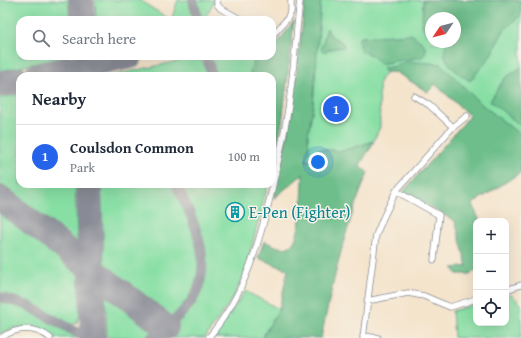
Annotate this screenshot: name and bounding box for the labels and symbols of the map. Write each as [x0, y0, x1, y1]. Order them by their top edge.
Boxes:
north arrow [425, 12, 461, 48]
pin: 1 [323, 94, 349, 124]
your location [308, 152, 328, 172]
place label: E-Pen (Fighter) [249, 200, 351, 224]
building icon: E-Pen (Fighter) [224, 201, 246, 223]

